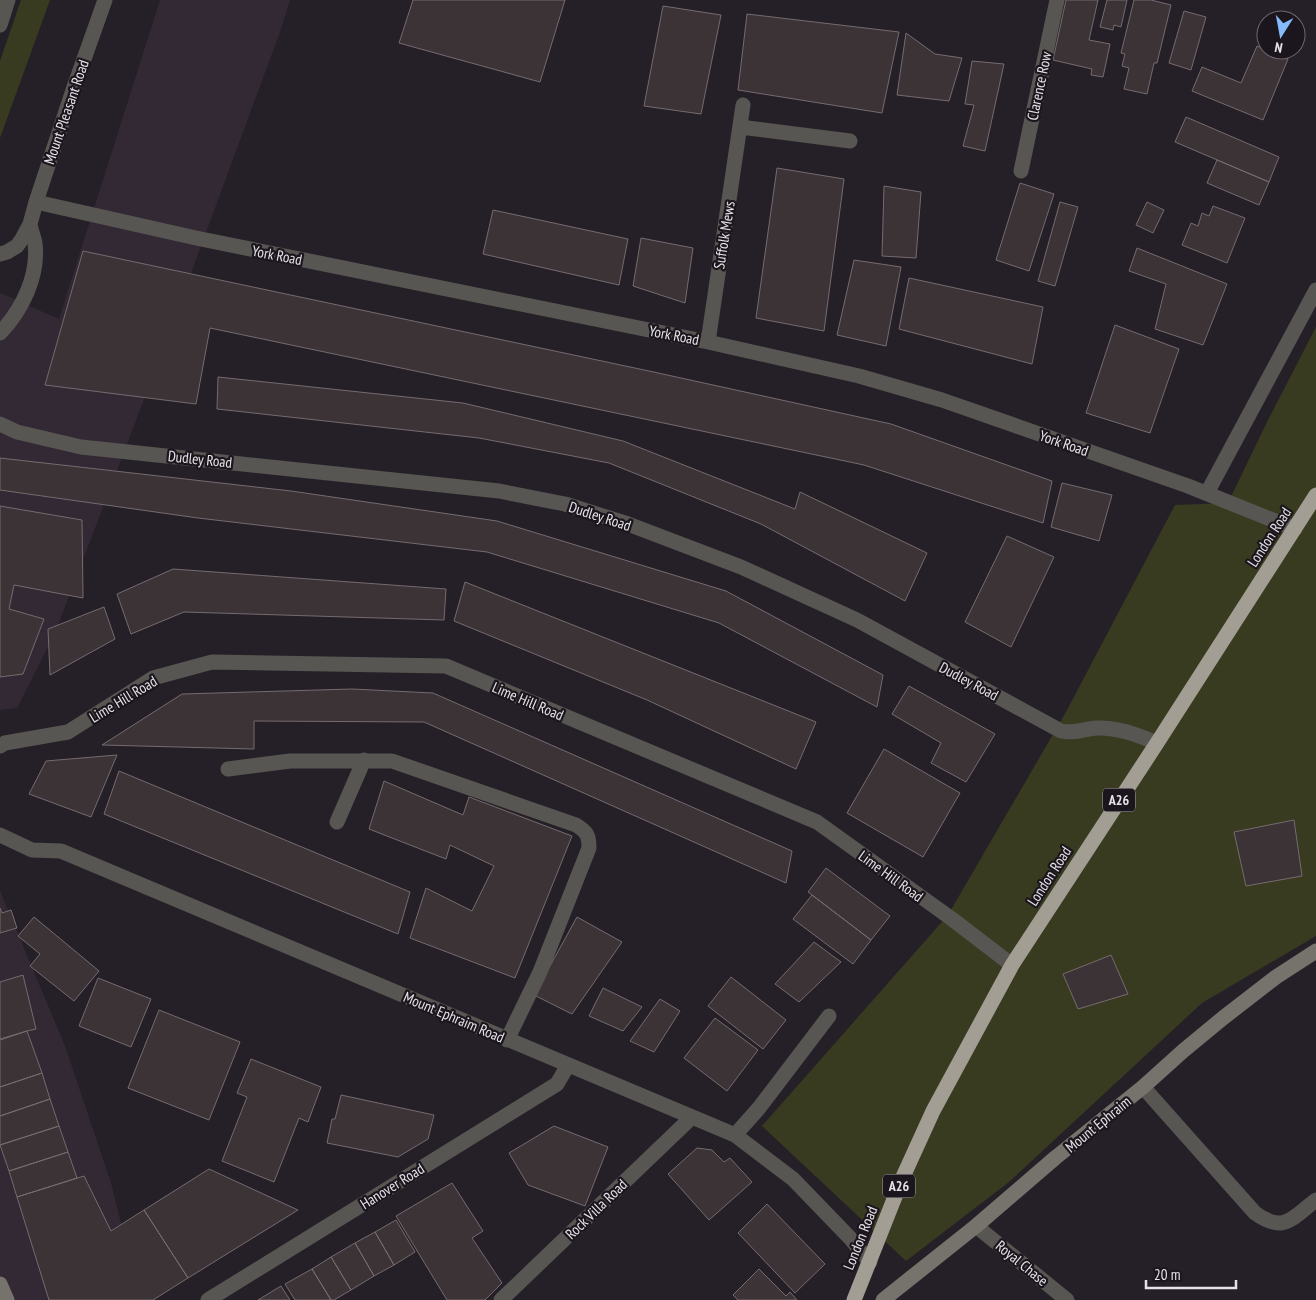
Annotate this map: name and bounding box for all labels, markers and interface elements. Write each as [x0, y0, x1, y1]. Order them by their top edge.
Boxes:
north arrow [1256, 10, 1306, 60]
text: N [1273, 38, 1284, 57]
street label: Clarence Row [1022, 50, 1056, 122]
street label: Mount Pleasant Road [39, 57, 93, 167]
street label: Suffolk Mews [709, 200, 739, 270]
street label: York Road [250, 241, 304, 269]
street label: York Road [647, 321, 701, 349]
street label: York Road [1037, 426, 1091, 460]
street label: Dudley Road [167, 446, 233, 472]
street label: Dudley Road [566, 497, 634, 535]
street label: London Road [1243, 504, 1295, 570]
street label: Dudley Road [936, 658, 1002, 704]
street label: Lime Hill Road [86, 671, 160, 727]
street label: Lime Hill Road [489, 677, 567, 725]
road number: A26 [1103, 788, 1135, 812]
street label: London Road [1023, 843, 1075, 909]
street label: Lime Hill Road [855, 846, 927, 906]
street label: Mount Ephraim Road [401, 987, 507, 1047]
street label: Mount Ephraim [1061, 1092, 1135, 1156]
street label: Hanover Road [356, 1159, 428, 1213]
road number: A26 [883, 1174, 915, 1198]
street label: Rock Villa Road [561, 1175, 631, 1243]
street label: London Road [839, 1203, 881, 1273]
street label: Royal Chase [992, 1236, 1052, 1290]
scale bar [1146, 1258, 1236, 1290]
text: 20 m [1154, 1265, 1180, 1284]

